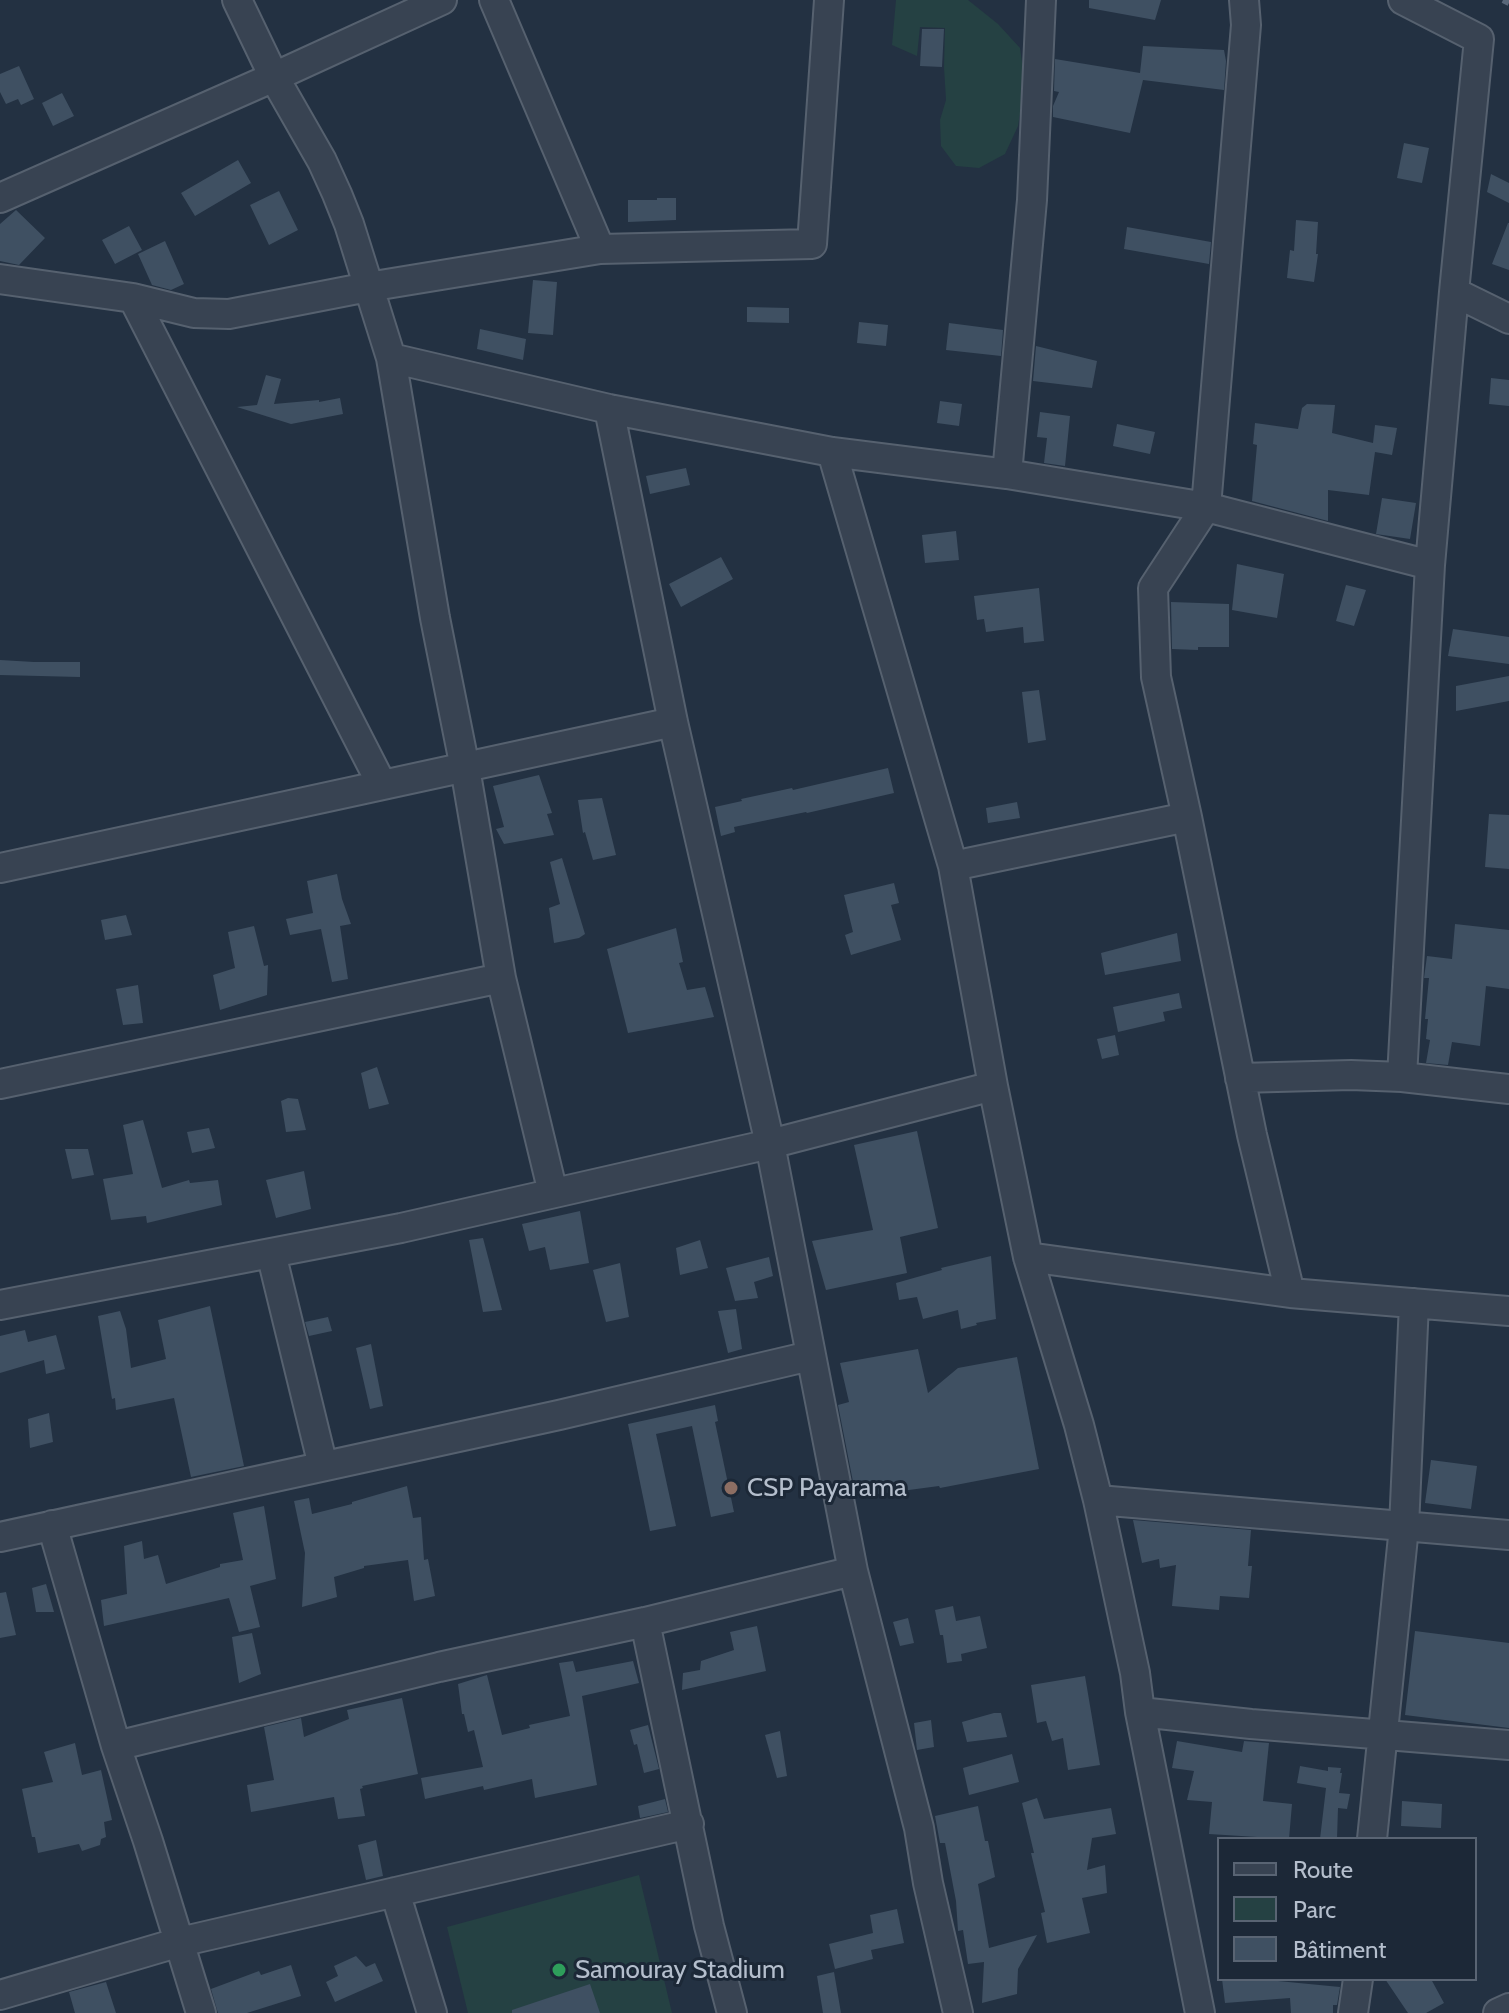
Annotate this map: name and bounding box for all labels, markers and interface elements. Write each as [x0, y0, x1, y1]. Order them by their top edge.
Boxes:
place label: CSP Payarama [747, 1472, 907, 1504]
marker: CSP Payarama [722, 1479, 740, 1497]
legend [1217, 1837, 1477, 1981]
text: Route [1293, 1855, 1353, 1884]
text: Parc [1293, 1895, 1336, 1924]
text: Bâtiment [1293, 1935, 1386, 1964]
place label: Samouray Stadium [575, 1954, 785, 1986]
marker: Samouray Stadium [550, 1961, 568, 1979]

